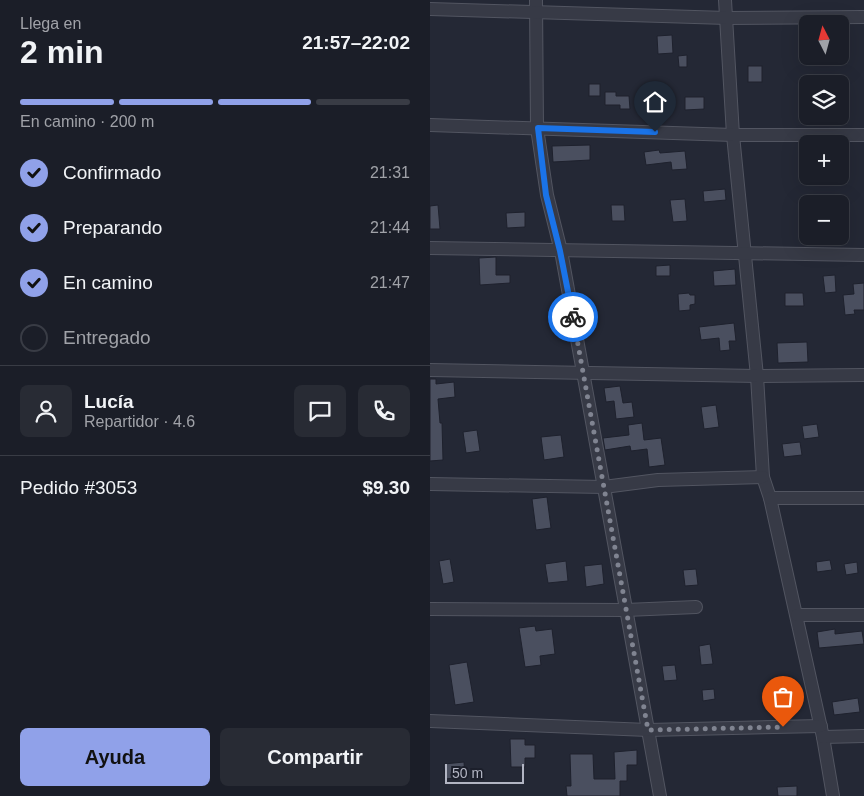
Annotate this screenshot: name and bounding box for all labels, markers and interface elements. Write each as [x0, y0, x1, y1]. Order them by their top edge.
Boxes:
text: Llega en [20, 15, 81, 32]
north arrow [799, 15, 849, 65]
map controls [799, 15, 849, 245]
text: 21:57–22:02 [302, 32, 410, 53]
text: 2 min [20, 34, 104, 70]
button: layers [799, 75, 849, 125]
pin [634, 81, 676, 132]
icon: home [641, 88, 669, 116]
text: En camino · 200 m [20, 113, 154, 130]
button: + [799, 135, 849, 185]
icon: check [20, 159, 48, 187]
text: Confirmado [63, 162, 161, 183]
text: 21:31 [370, 164, 410, 181]
button: − [799, 195, 849, 245]
icon: check [20, 214, 48, 242]
text: Preparando [63, 217, 162, 238]
text: 21:44 [370, 219, 410, 236]
icon: check [20, 269, 48, 297]
text: En camino [63, 272, 153, 293]
text: 21:47 [370, 274, 410, 291]
courier [548, 292, 598, 342]
icon: bike [559, 303, 587, 331]
text: Entregado [63, 327, 151, 348]
button: person [20, 385, 72, 437]
button: chat [294, 385, 346, 437]
button: phone [358, 385, 410, 437]
text: Lucía [84, 391, 134, 412]
text: Repartidor · 4.6 [84, 413, 195, 430]
text: Pedido #3053 [20, 477, 137, 498]
text: $9.30 [362, 477, 410, 498]
pin [762, 676, 804, 727]
icon: bag [769, 683, 797, 711]
button: Ayuda [20, 728, 210, 786]
button: Compartir [220, 728, 410, 786]
scale bar [445, 761, 524, 784]
text: 50 m [452, 765, 483, 781]

